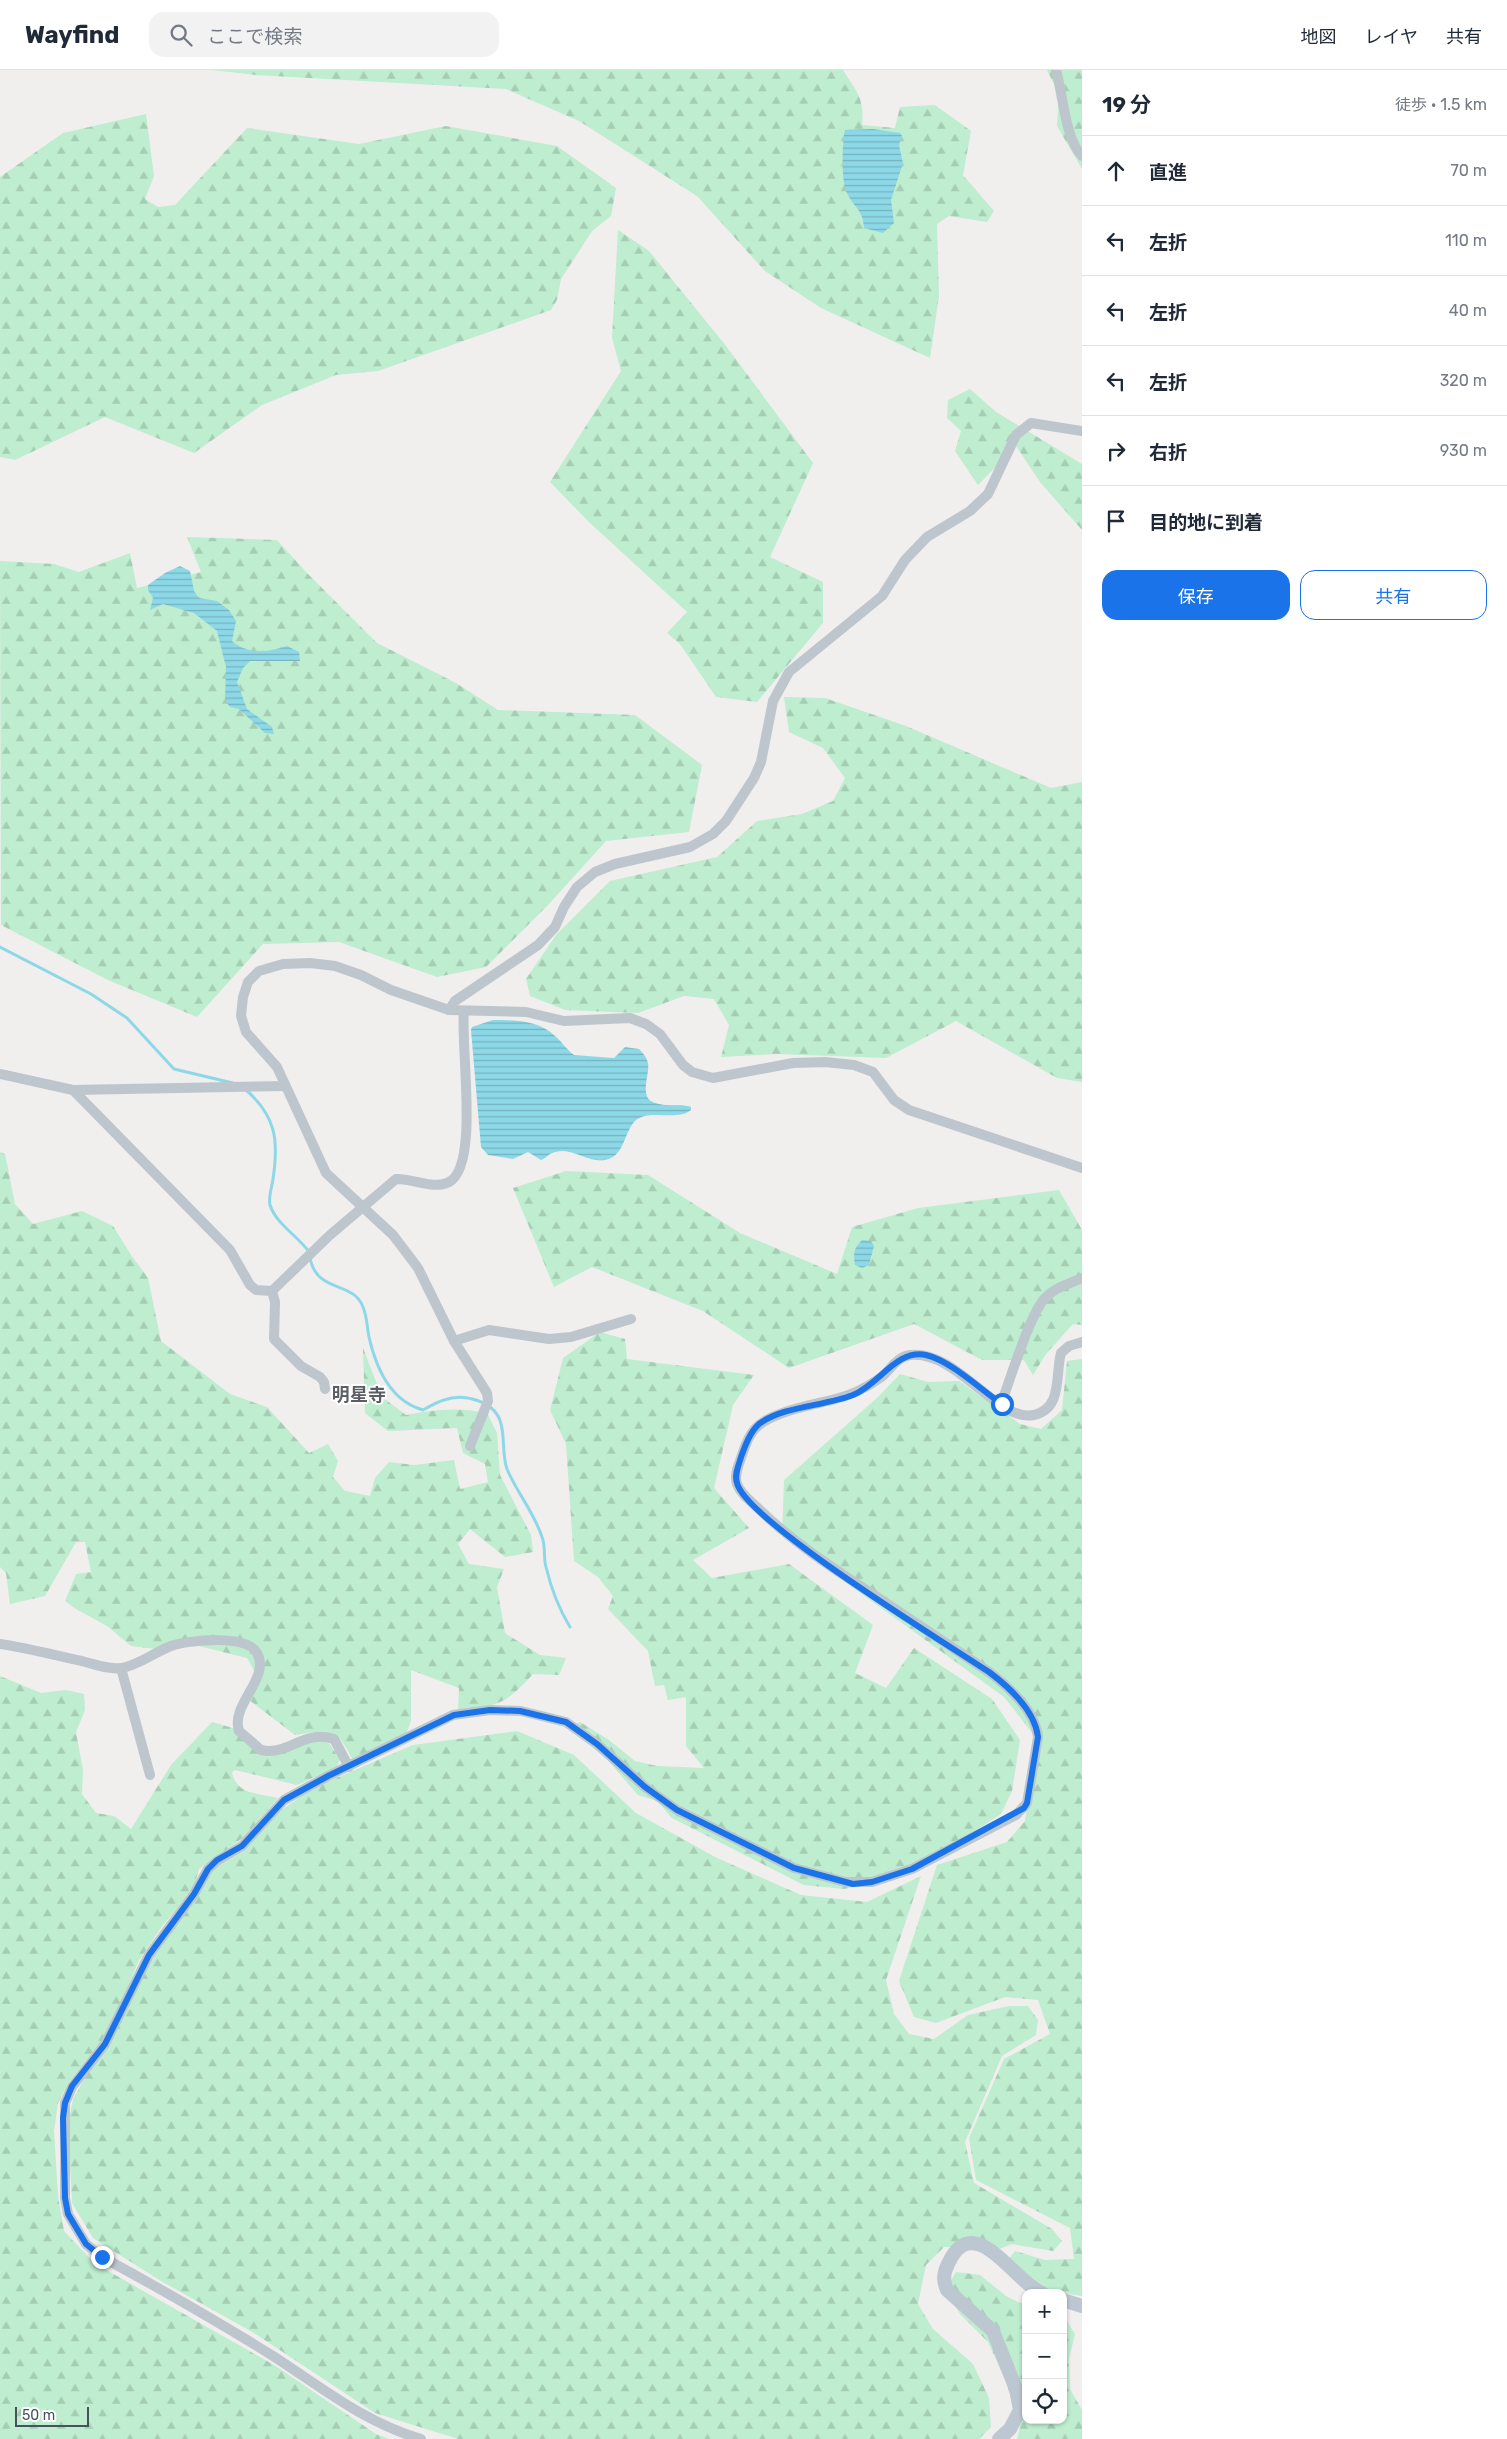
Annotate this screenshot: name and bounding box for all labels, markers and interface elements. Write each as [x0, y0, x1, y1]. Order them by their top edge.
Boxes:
search box [149, 12, 499, 57]
text: Wayfind [25, 21, 119, 49]
icon: search [167, 21, 195, 49]
text: ここで検索 [207, 25, 302, 48]
text: 地図 [1301, 26, 1337, 48]
text: レイヤ [1365, 26, 1418, 48]
text: 共有 [1446, 26, 1482, 48]
text: 19 分 [1102, 92, 1151, 117]
text: 徒歩 · 1.5 km [1395, 95, 1487, 114]
icon: ahead [1102, 157, 1130, 185]
text: 直進 [1149, 161, 1187, 184]
text: 70 m [1450, 161, 1487, 180]
icon: left [1102, 227, 1130, 255]
text: 左折 [1149, 231, 1187, 254]
text: 110 m [1445, 231, 1487, 250]
icon: left [1102, 297, 1130, 325]
text: 左折 [1149, 301, 1187, 324]
text: 40 m [1449, 301, 1487, 320]
icon: left [1102, 367, 1130, 395]
text: 左折 [1149, 371, 1187, 394]
text: 320 m [1440, 371, 1487, 390]
icon: right [1102, 437, 1130, 465]
text: 右折 [1149, 441, 1187, 464]
text: 930 m [1440, 441, 1487, 460]
icon: arrive [1102, 507, 1130, 535]
text: 目的地に到着 [1149, 511, 1263, 534]
button: 保存 [1102, 570, 1290, 620]
button: 共有 [1300, 570, 1487, 620]
district label: 明星寺 [332, 1384, 386, 1406]
route start [991, 1393, 1014, 1416]
route end [91, 2246, 114, 2269]
map controls [1022, 2289, 1067, 2424]
button: + [1022, 2289, 1067, 2334]
button: − [1022, 2334, 1067, 2379]
button: locate [1022, 2379, 1067, 2424]
scale bar [15, 2404, 89, 2427]
text: 50 m [22, 2407, 55, 2424]

